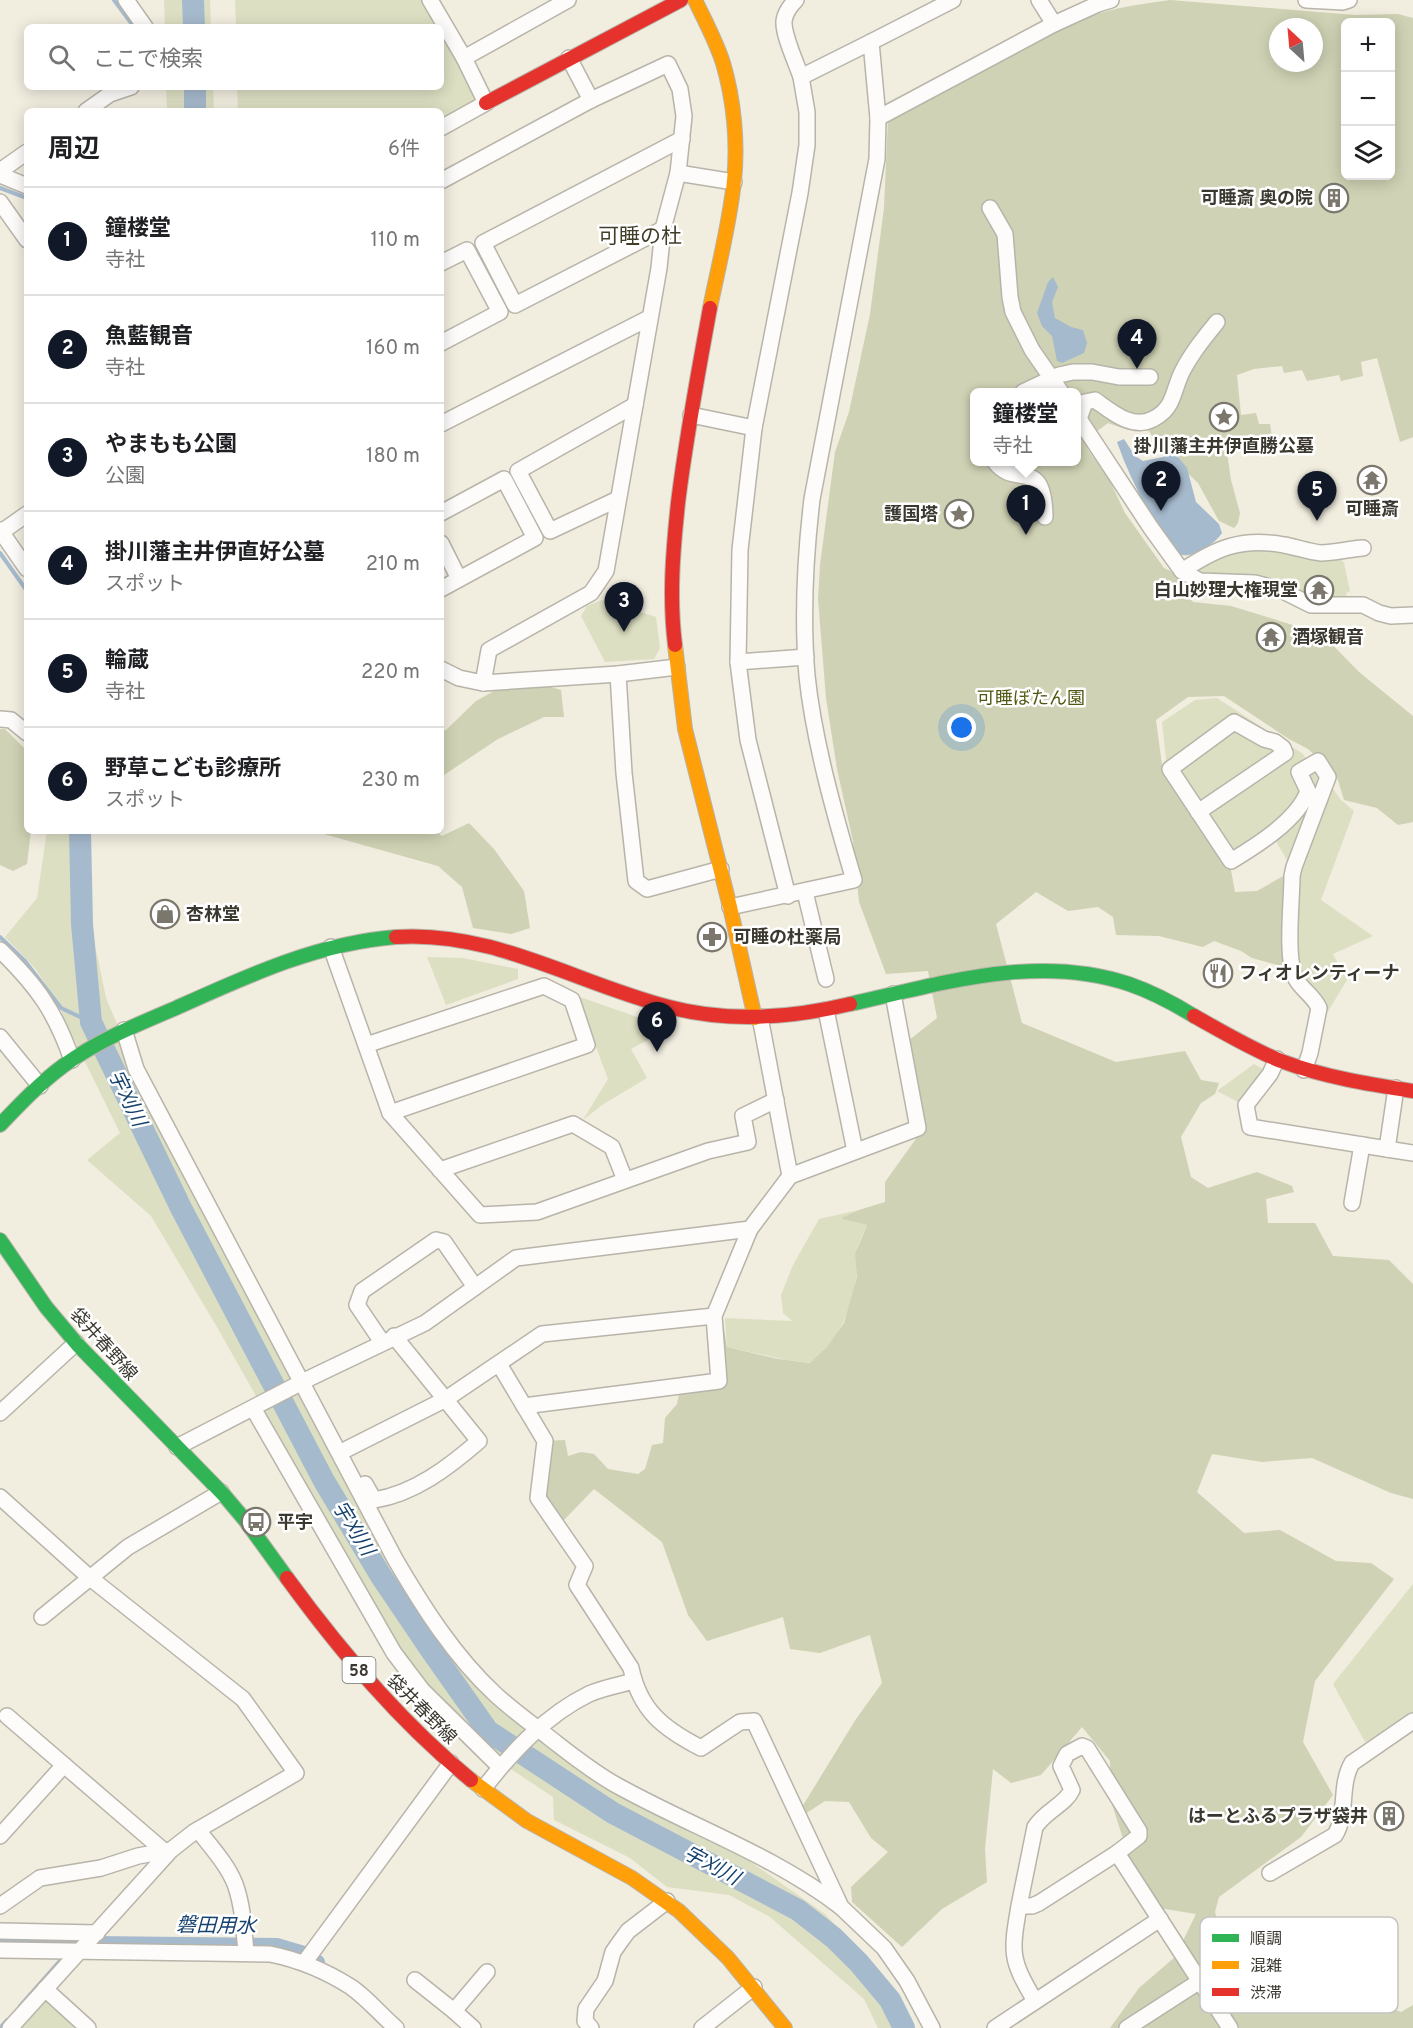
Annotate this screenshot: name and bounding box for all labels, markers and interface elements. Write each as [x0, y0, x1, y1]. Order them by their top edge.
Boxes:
north arrow [1269, 18, 1323, 72]
map controls [1341, 18, 1395, 180]
button: + [1341, 18, 1395, 72]
search box [24, 24, 444, 90]
icon: search [45, 41, 78, 74]
text: ここで検索 [93, 47, 203, 74]
button: − [1341, 72, 1395, 126]
button: layers [1341, 126, 1395, 180]
text: 周辺 [48, 134, 100, 167]
text: 6件 [388, 137, 420, 163]
building icon: 可睡斎 奥の院 [1318, 182, 1350, 214]
place label: 可睡斎 奥の院 [1201, 188, 1313, 211]
text: 鐘楼堂 [105, 216, 171, 243]
district label: 可睡の杜 [598, 224, 682, 251]
text: 1 [64, 228, 72, 254]
text: 110 m [371, 228, 420, 254]
text: 寺社 [105, 248, 145, 274]
pin: 4 [1118, 320, 1156, 369]
text: 魚藍観音 [105, 324, 193, 351]
text: 2 [61, 336, 74, 362]
text: 160 m [366, 336, 420, 362]
text: 寺社 [105, 356, 145, 382]
popup [970, 388, 1081, 466]
place icon: 掛川藩主井伊直勝公墓 [1208, 401, 1240, 433]
text: 鐘楼堂 [992, 402, 1059, 429]
text: やまもも公園 [105, 432, 237, 459]
text: 寺社 [992, 434, 1032, 460]
place label: 掛川藩主井伊直勝公墓 [1134, 436, 1314, 459]
text: 3 [62, 444, 74, 470]
text: 180 m [366, 444, 420, 470]
pin: 2 [1142, 462, 1180, 511]
text: 公園 [105, 464, 145, 490]
temple icon: 可睡斎 [1356, 464, 1388, 496]
pin: 5 [1298, 472, 1336, 521]
pin: 1 [1006, 486, 1046, 535]
place icon: 護国塔 [943, 498, 975, 530]
place label: 可睡斎 [1345, 499, 1399, 522]
place label: 護国塔 [884, 504, 938, 527]
text: 掛川藩主井伊直好公墓 [105, 540, 325, 567]
text: 4 [61, 552, 74, 578]
text: 210 m [366, 552, 420, 578]
text: スポット [105, 572, 185, 598]
temple icon: 白山妙理大権現堂 [1303, 574, 1335, 606]
place label: 白山妙理大権現堂 [1154, 580, 1298, 603]
pin: 3 [604, 582, 644, 632]
temple icon: 酒塚観音 [1255, 621, 1287, 653]
place label: 酒塚観音 [1292, 627, 1364, 650]
text: 輪蔵 [105, 648, 149, 675]
text: 5 [61, 660, 74, 686]
text: 220 m [361, 660, 420, 686]
text: 寺社 [105, 680, 145, 706]
park label: 可睡ぼたん園 [977, 688, 1085, 711]
your location [947, 713, 976, 742]
text: 野草こども診療所 [105, 756, 281, 783]
text: 6 [61, 768, 74, 794]
text: 230 m [361, 768, 420, 794]
text: スポット [105, 788, 185, 814]
shop icon: 杏林堂 [149, 898, 181, 930]
place label: 杏林堂 [186, 904, 240, 927]
pharmacy icon: 可睡の杜薬局 [696, 921, 728, 953]
place label: 可睡の杜薬局 [733, 927, 841, 950]
restaurant icon: フィオレンティーナ [1202, 957, 1234, 989]
place label: フィオレンティーナ [1239, 963, 1400, 986]
pin: 6 [638, 1002, 676, 1052]
water label: 宇刈川 [101, 1066, 152, 1133]
street label: 袋井春野線 [64, 1304, 142, 1386]
water label: 宇刈川 [325, 1497, 380, 1563]
bus stop icon: 平宇 [240, 1506, 272, 1538]
place label: 平宇 [277, 1512, 313, 1535]
road number: 58 [342, 1657, 376, 1683]
street label: 袋井春野線 [381, 1670, 461, 1750]
building icon: はーとふるプラザ袋井 [1373, 1800, 1405, 1832]
place label: はーとふるプラザ袋井 [1188, 1806, 1368, 1829]
water label: 宇刈川 [678, 1841, 745, 1893]
water label: 磐田用水 [176, 1913, 258, 1941]
legend [1200, 1917, 1398, 2013]
text: 順調 [1250, 1930, 1282, 1950]
text: 混雑 [1250, 1957, 1282, 1977]
text: 渋滞 [1250, 1984, 1282, 2004]

